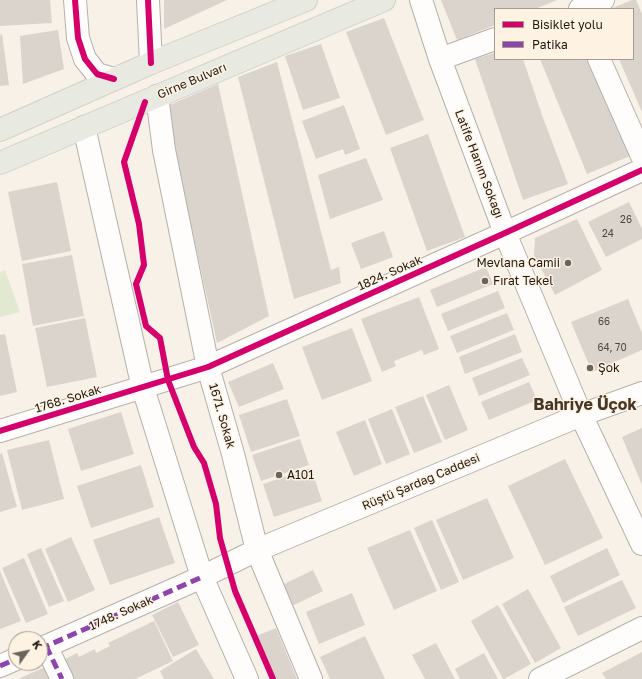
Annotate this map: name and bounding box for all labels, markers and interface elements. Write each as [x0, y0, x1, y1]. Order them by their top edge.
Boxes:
legend [494, 8, 634, 60]
text: Bisiklet yolu [532, 17, 603, 32]
text: Patika [532, 37, 568, 52]
street label: Girne Bulvarı [155, 60, 229, 102]
street label: Latife Hanım Sokağı [452, 108, 506, 220]
house number: 26 [620, 214, 632, 226]
house number: 24 [602, 228, 614, 240]
street label: 1824. Sokak [355, 252, 425, 294]
place label: Mevlana Camii [476, 256, 560, 270]
marker: Mevlana Camii [563, 258, 573, 268]
place label: Fırat Tekel [493, 274, 553, 288]
marker: Fırat Tekel [480, 276, 490, 286]
house number: 66 [598, 316, 610, 328]
house number: 64, 70 [597, 342, 627, 354]
place label: Şok [598, 361, 620, 375]
marker: Şok [585, 363, 595, 373]
street label: 1768. Sokak [33, 382, 103, 416]
street label: 1671. Sokak [206, 382, 238, 450]
district label: Bahriye Üçok [533, 395, 637, 415]
street label: Rüştü Şardağ Caddesi [360, 451, 482, 513]
place label: A101 [287, 468, 314, 482]
marker: A101 [274, 470, 284, 480]
street label: 1748. Sokak [87, 592, 155, 634]
north arrow [8, 631, 48, 671]
text: K [30, 638, 45, 652]

